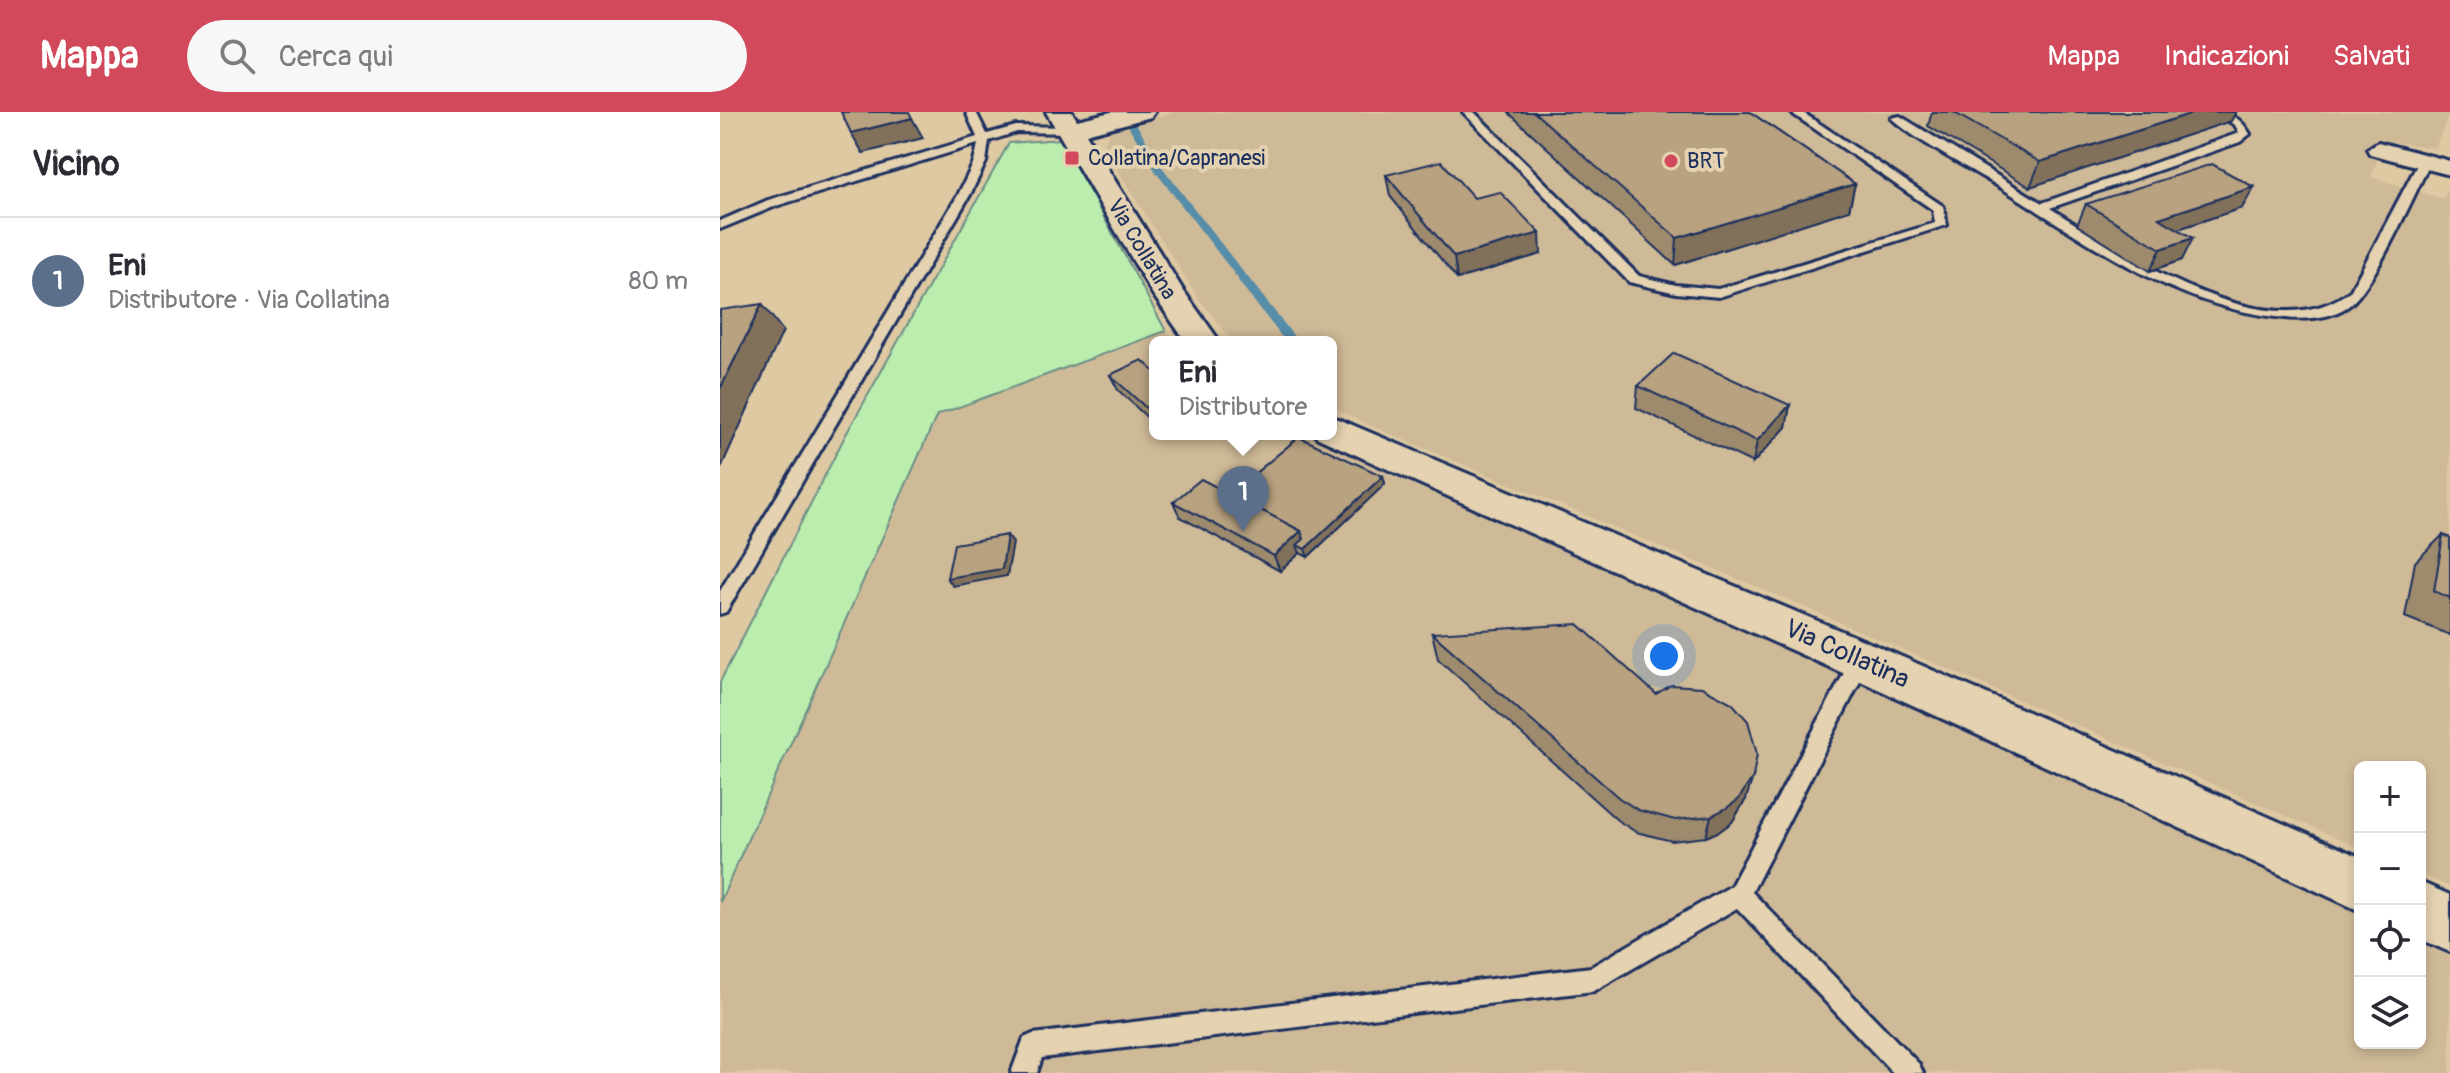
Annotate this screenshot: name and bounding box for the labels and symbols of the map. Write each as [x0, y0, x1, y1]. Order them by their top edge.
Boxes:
place label: Collatina/Capranesi [1088, 144, 1265, 172]
place label: BRT [1687, 147, 1724, 175]
marker: Collatina/Capranesi [1063, 149, 1081, 167]
marker: BRT [1662, 152, 1680, 170]
street label: Via Collatina [1101, 193, 1183, 305]
pin: 1 [1217, 466, 1269, 532]
street label: Via Collatina [1780, 612, 1914, 696]
your location [1644, 636, 1684, 676]

